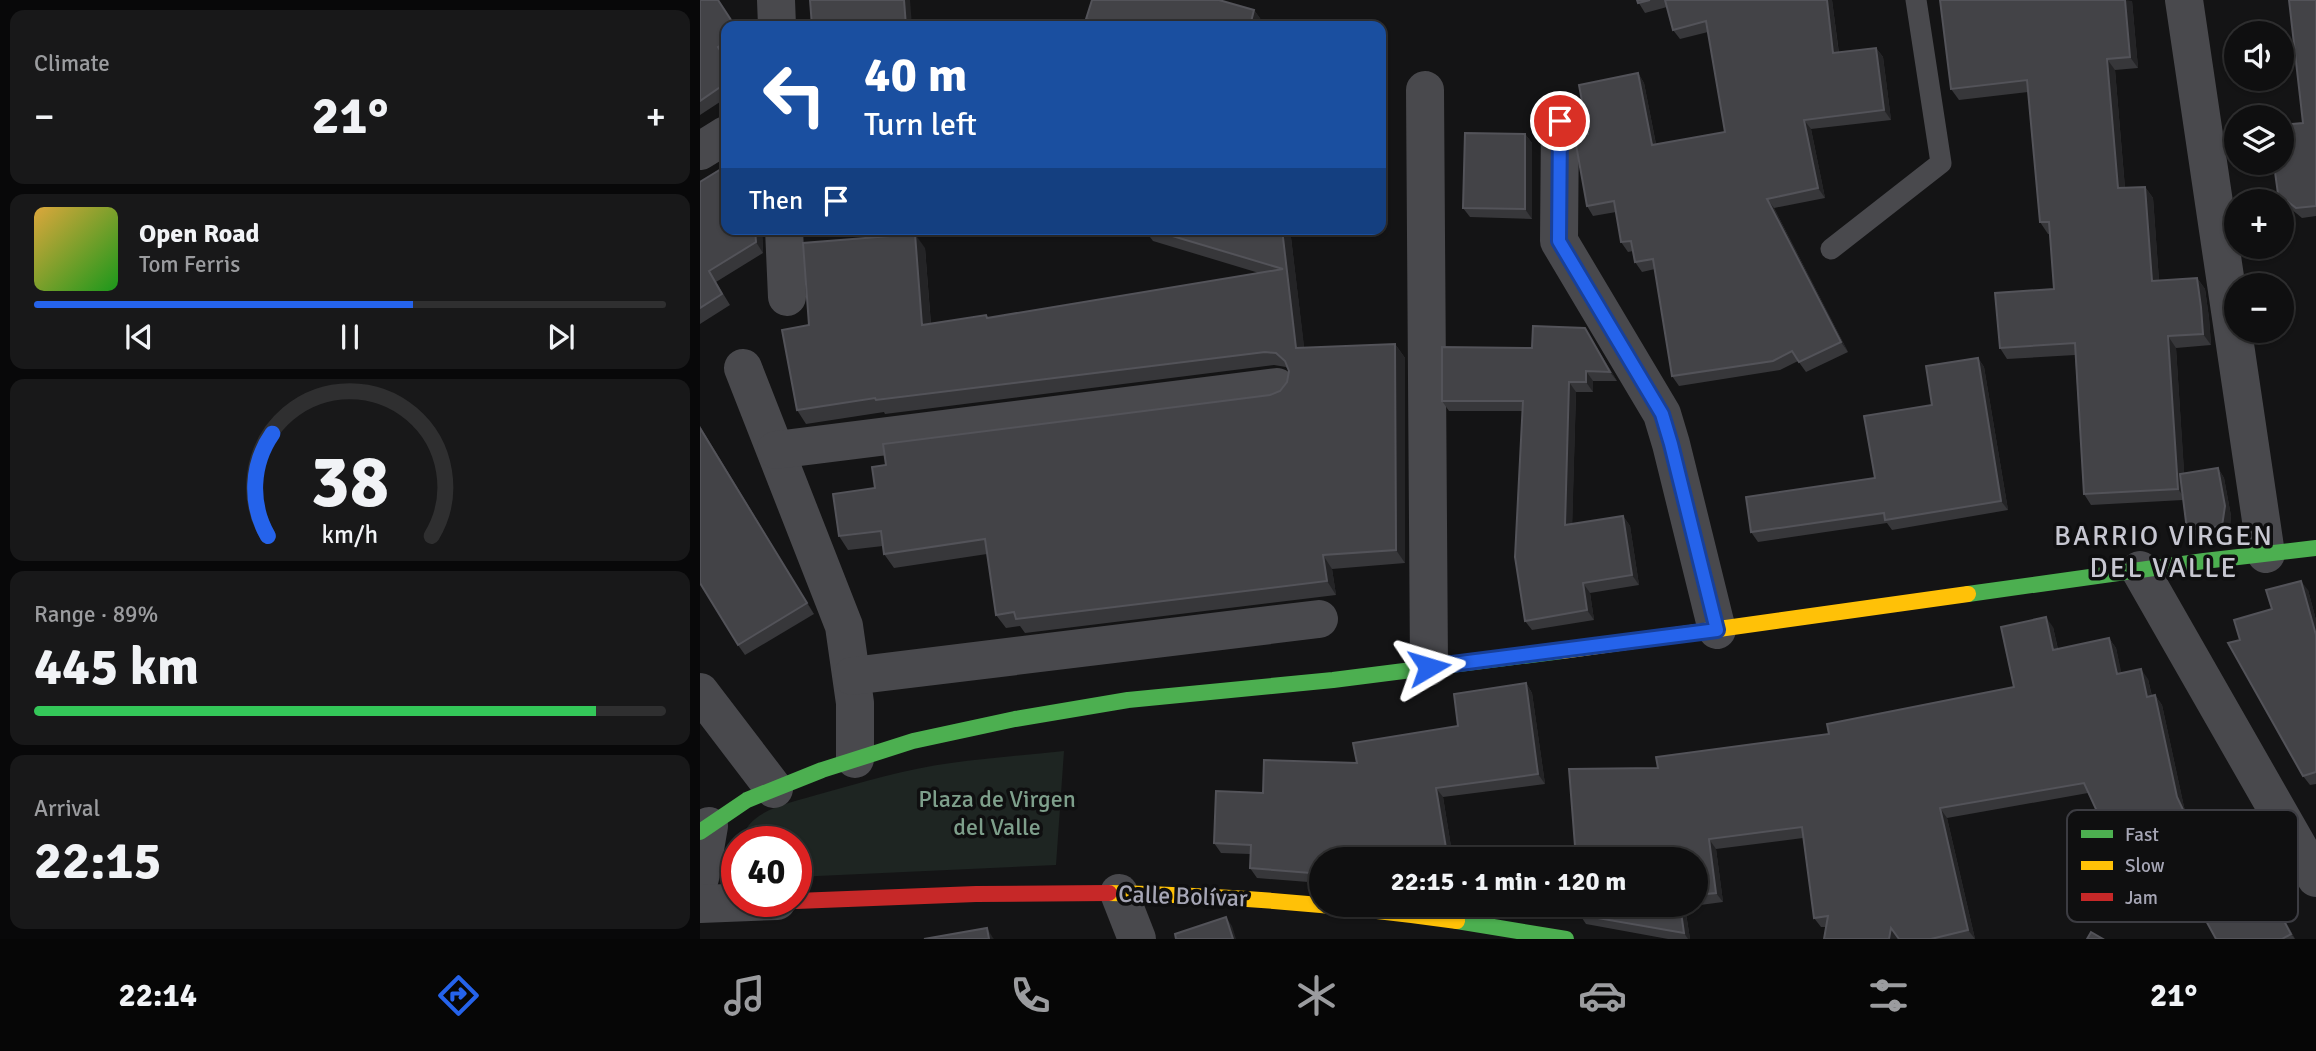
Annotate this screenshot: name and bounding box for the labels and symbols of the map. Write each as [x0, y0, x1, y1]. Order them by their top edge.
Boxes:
pin [1530, 91, 1590, 151]
district label: BARRIO VIRGEN DEL VALLE [2054, 519, 2274, 585]
position arrow [1392, 630, 1466, 704]
park label: Plaza de Virgen del Valle [918, 784, 1076, 842]
legend [2067, 810, 2298, 922]
text: Fast [2125, 823, 2159, 847]
speed limit sign: 40 [721, 826, 812, 917]
text: Slow [2125, 854, 2165, 878]
street label: Calle Bolívar [1118, 879, 1248, 913]
text: Jam [2125, 886, 2158, 910]

